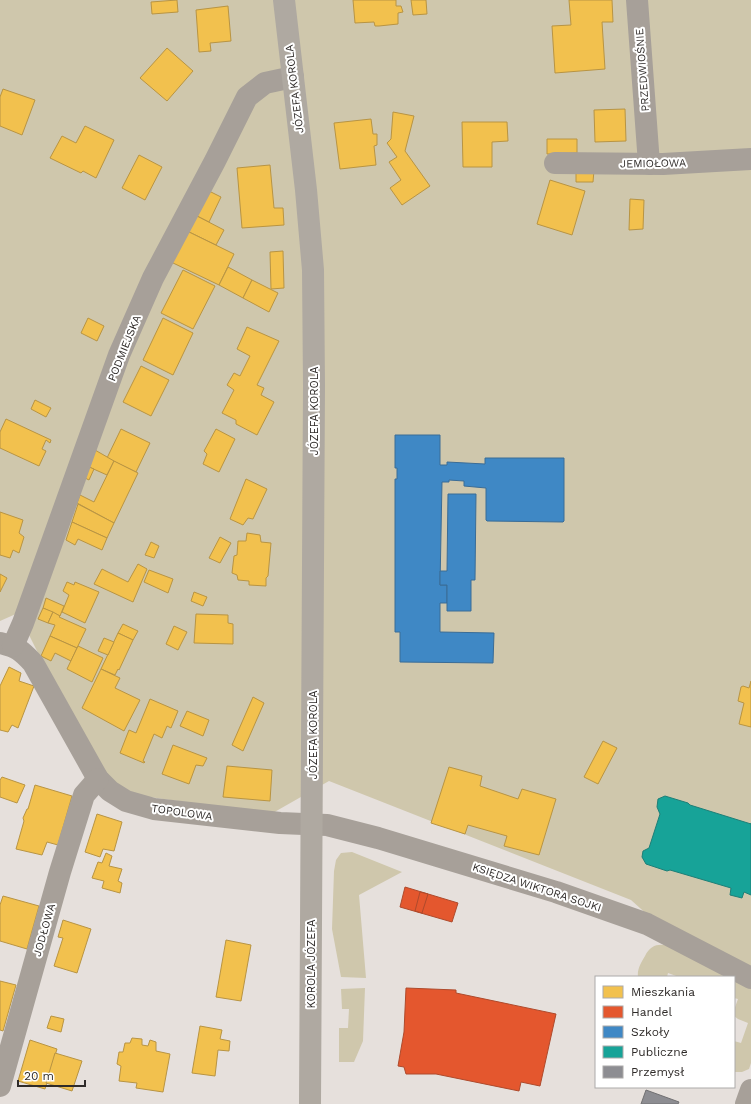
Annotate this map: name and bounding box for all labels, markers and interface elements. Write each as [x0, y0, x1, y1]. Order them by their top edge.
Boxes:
street label: PRZEDWIOŚNIE [632, 28, 652, 112]
street label: JÓZEFA KOROLA [282, 44, 306, 134]
street label: JEMIOŁOWA [620, 156, 686, 171]
street label: PODMIEJSKA [105, 313, 144, 383]
street label: JÓZEFA KOROLA [307, 366, 321, 456]
street label: JÓZEFA KOROLA [306, 690, 320, 780]
street label: TOPOLOWA [151, 802, 213, 823]
street label: KSIĘDZA WIKTORA SOJKI [471, 860, 603, 914]
street label: JODŁOWA [31, 902, 58, 958]
street label: KOROLA JÓZEFA [304, 920, 318, 1008]
legend [595, 976, 735, 1088]
text: Mieszkania [631, 985, 695, 999]
text: Handel [631, 1005, 672, 1019]
text: Szkoły [631, 1025, 670, 1039]
text: Publiczne [631, 1045, 688, 1059]
scale bar [18, 1062, 85, 1088]
text: Przemysł [631, 1065, 685, 1079]
text: 20 m [24, 1069, 54, 1083]

